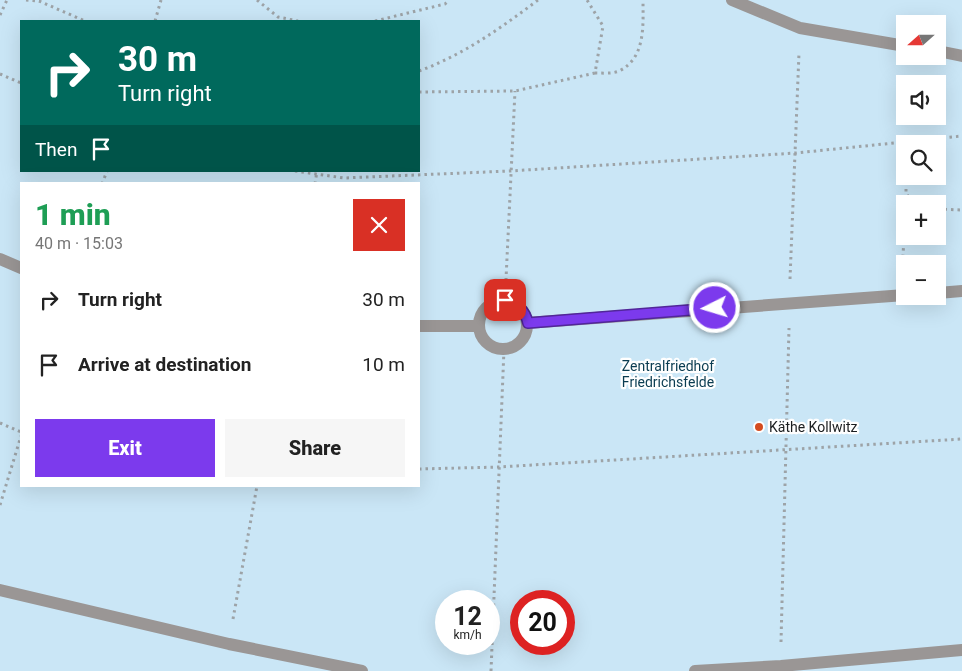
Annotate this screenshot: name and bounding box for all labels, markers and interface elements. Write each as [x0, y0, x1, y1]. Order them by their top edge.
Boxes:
north arrow [896, 15, 946, 65]
map controls [896, 15, 946, 305]
text: 30 m [118, 39, 197, 80]
icon: right [35, 40, 100, 105]
button: sound [896, 75, 946, 125]
text: Turn right [118, 81, 212, 106]
icon: arrive [87, 135, 115, 163]
button: search [896, 135, 946, 185]
text: Then [35, 138, 77, 161]
button: + [896, 195, 946, 245]
text: 1 min [35, 197, 111, 232]
button: close [353, 199, 405, 251]
text: 40 m · 15:03 [35, 234, 123, 253]
button: − [896, 255, 946, 305]
pin [484, 279, 526, 321]
position arrow [688, 281, 740, 333]
icon: right [35, 286, 63, 314]
icon: arrive [491, 286, 519, 314]
text: Turn right [78, 288, 162, 311]
text: 30 m [362, 288, 405, 311]
icon: arrive [35, 351, 63, 379]
text: Arrive at destination [78, 353, 251, 376]
text: 10 m [362, 353, 405, 376]
park label: Zentralfriedhof Friedrichsfelde [622, 358, 714, 390]
button: Exit [35, 419, 215, 477]
button: Share [225, 419, 405, 477]
place label: Käthe Kollwitz [769, 419, 857, 435]
marker: Käthe Kollwitz [753, 421, 765, 433]
speed limit sign: 20 [510, 590, 575, 655]
text: 12 [453, 602, 482, 631]
text: km/h [453, 628, 482, 642]

